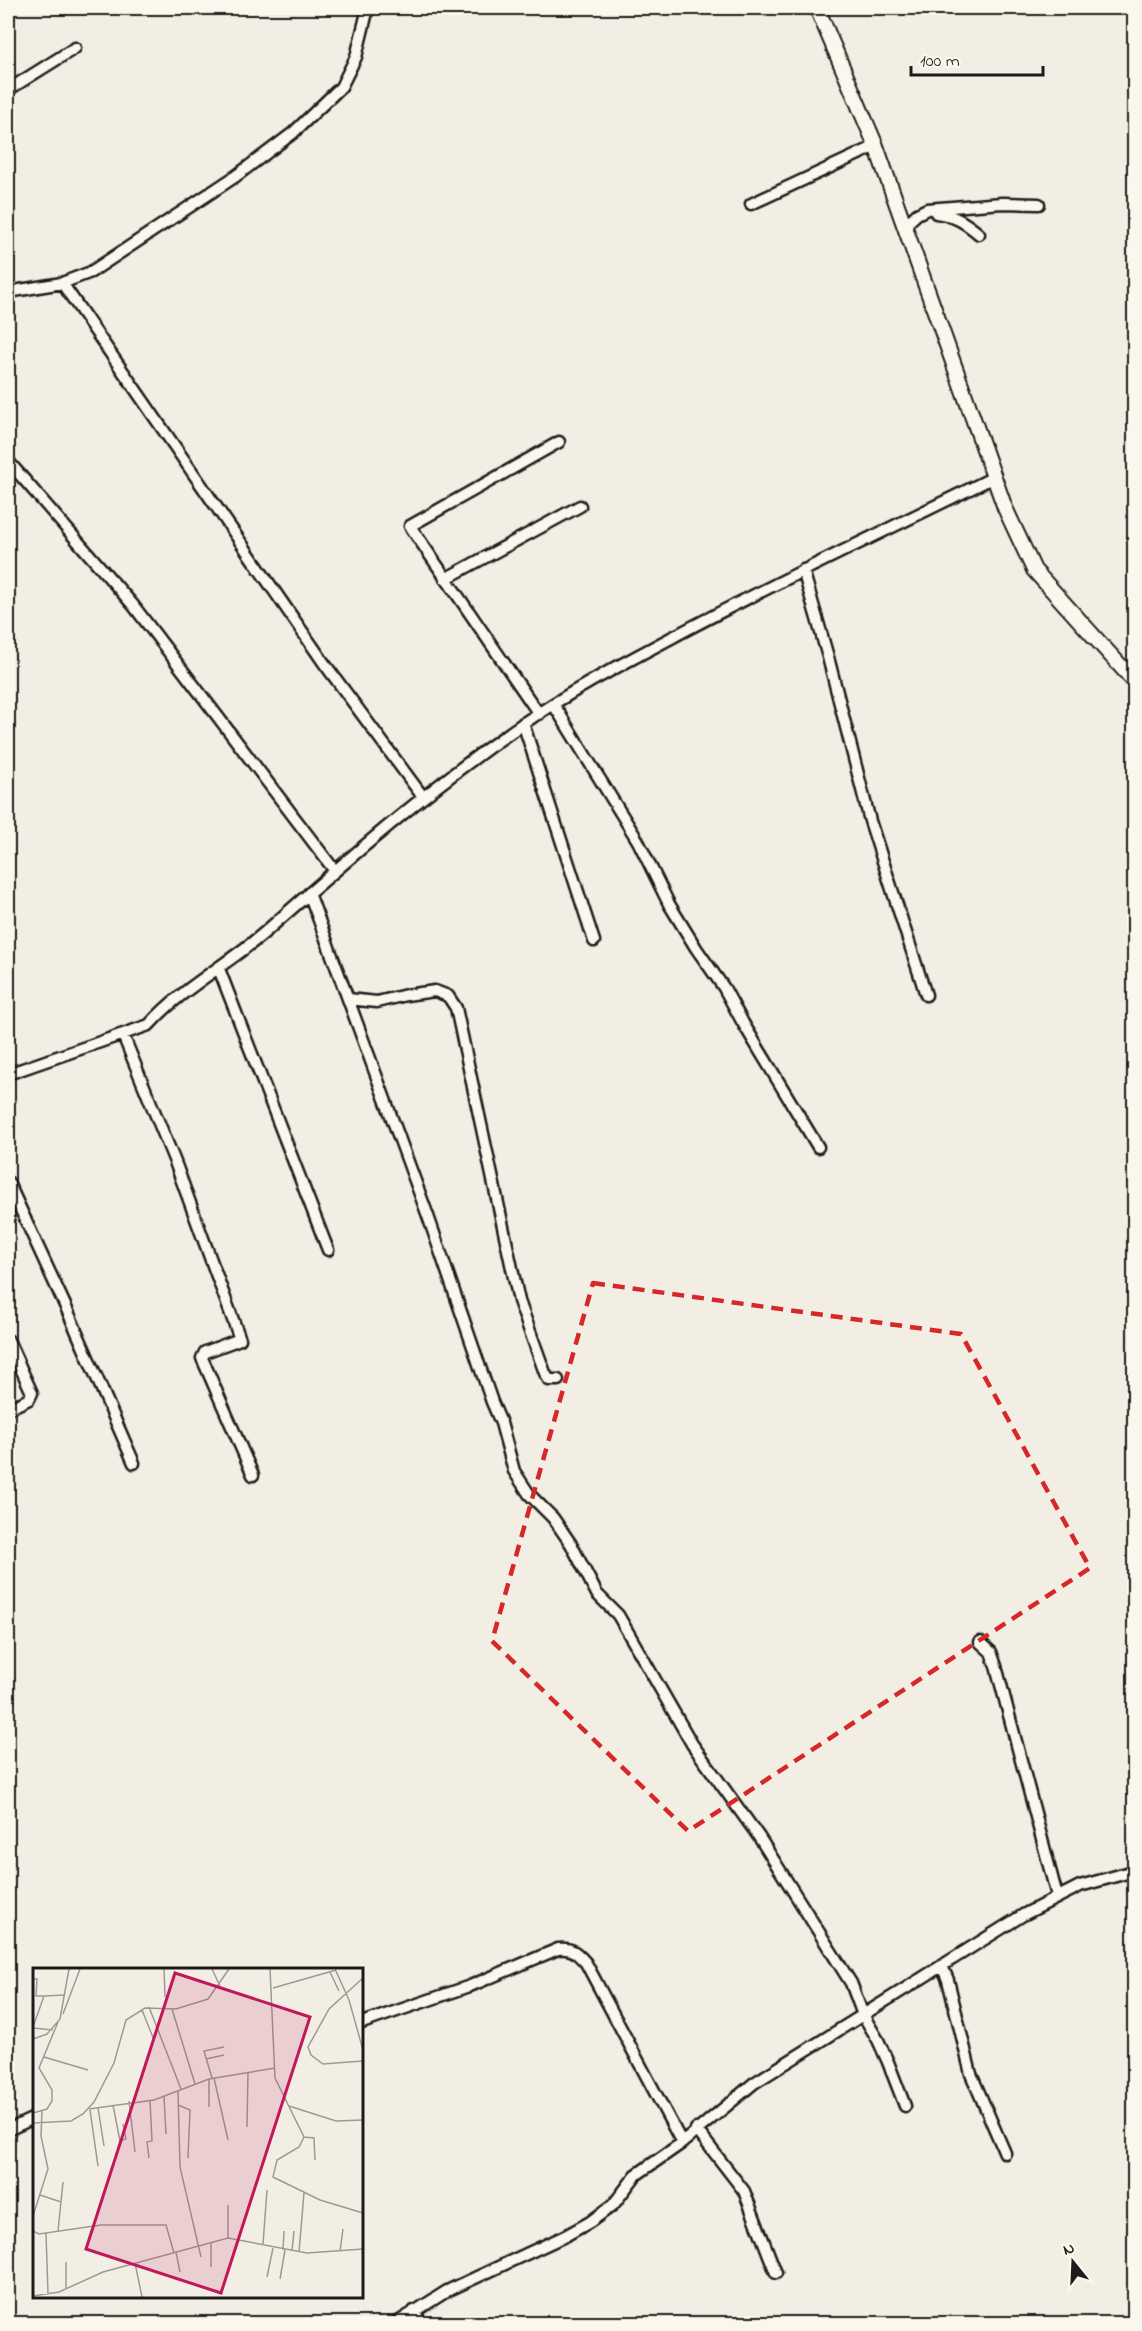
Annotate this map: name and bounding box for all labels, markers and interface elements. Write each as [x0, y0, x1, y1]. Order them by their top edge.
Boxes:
scale bar [911, 39, 1043, 77]
text: 100 m [920, 49, 960, 75]
inset map [33, 1968, 363, 2298]
north arrow [1043, 2232, 1103, 2292]
text: N [1060, 2236, 1078, 2263]

